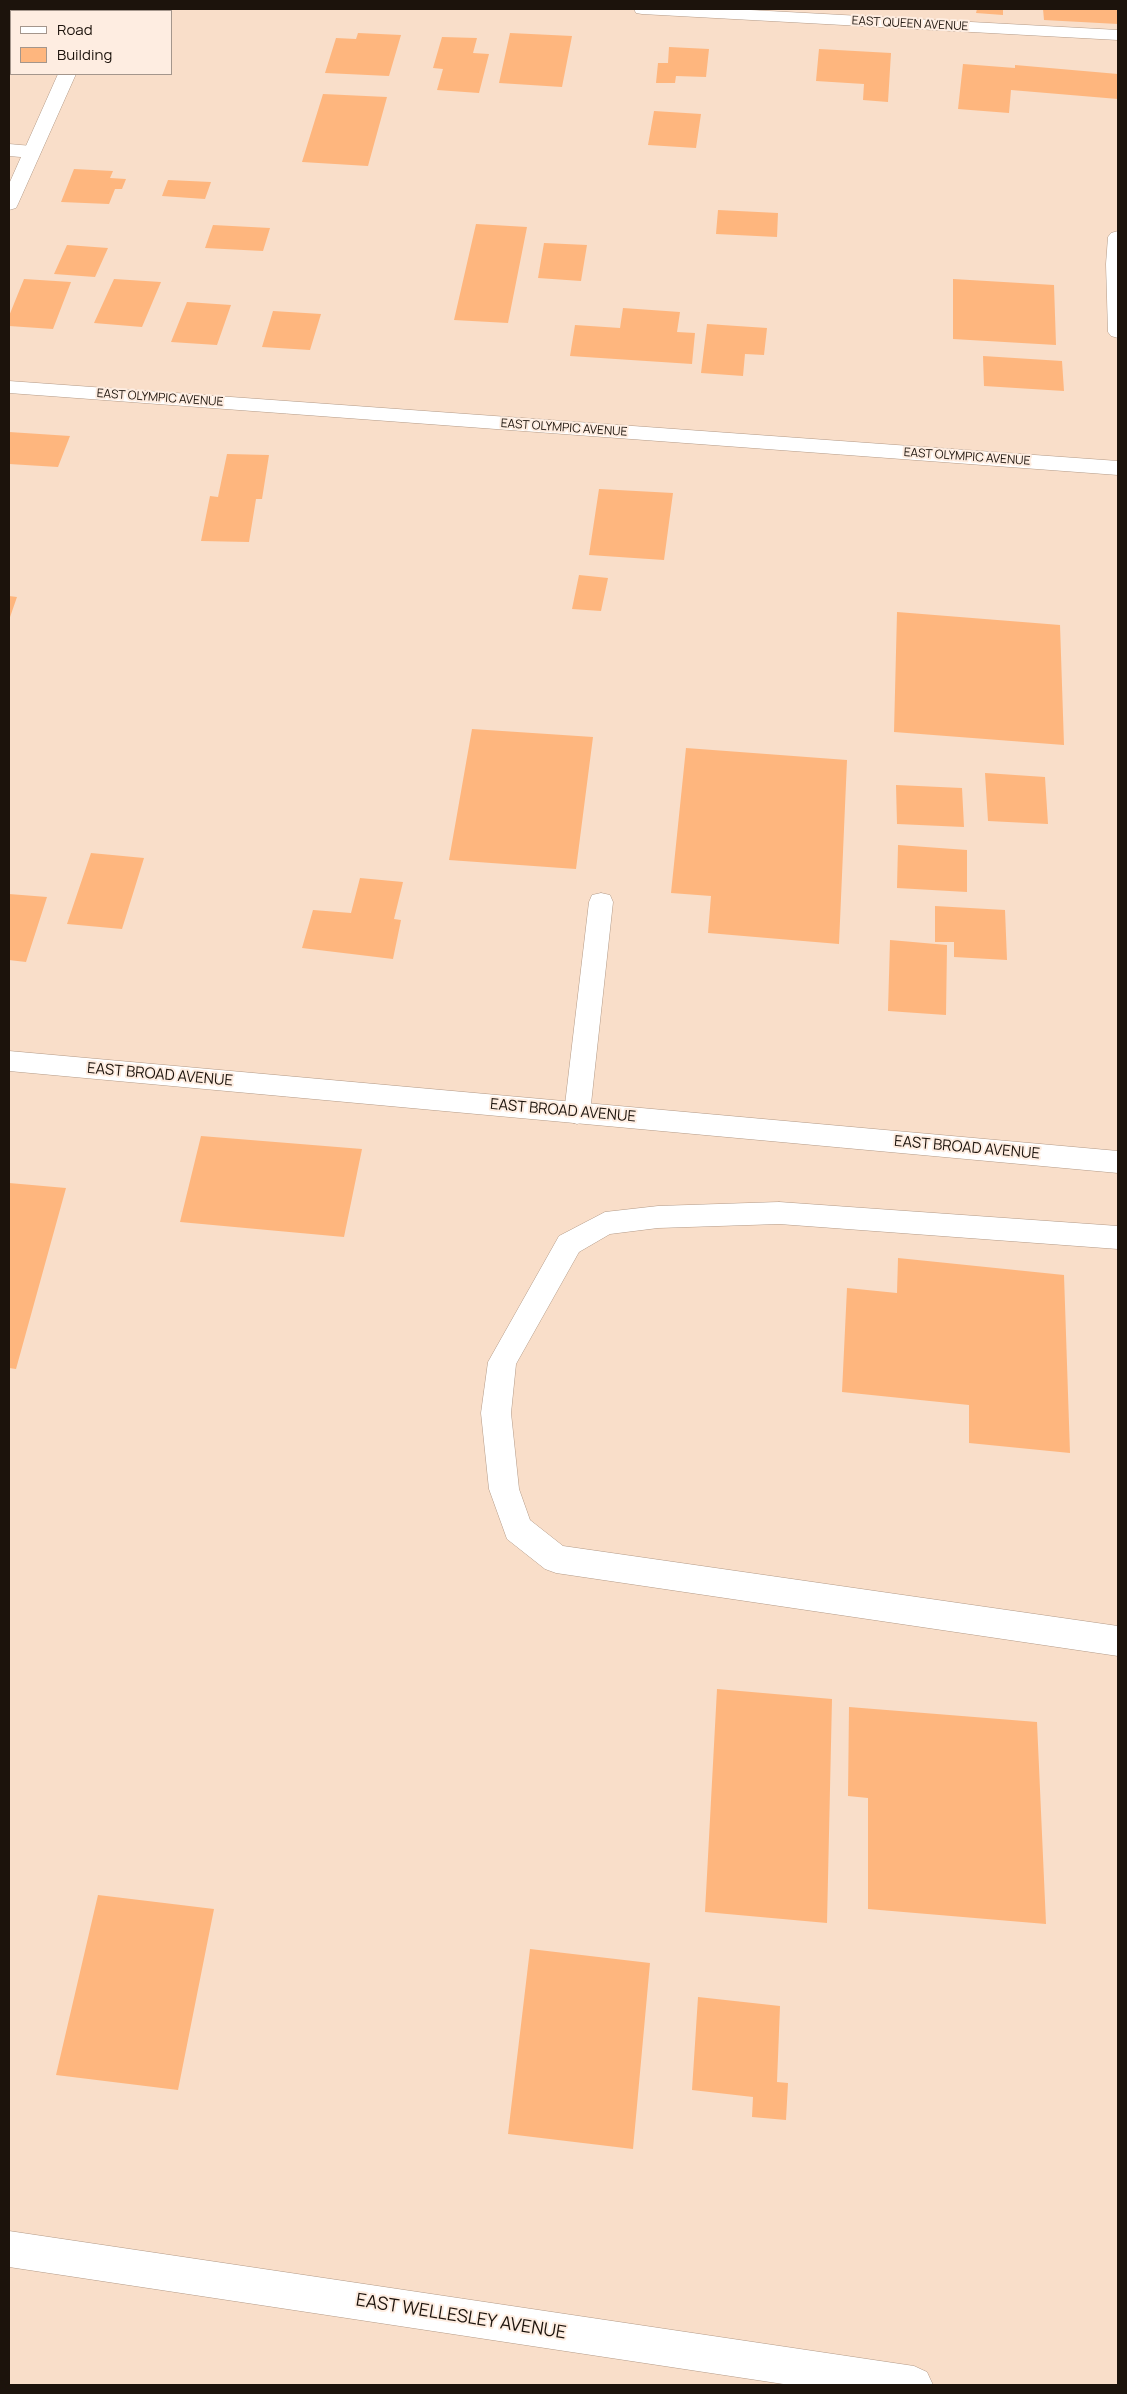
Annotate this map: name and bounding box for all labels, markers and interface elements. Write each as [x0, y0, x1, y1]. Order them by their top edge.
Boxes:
legend [10, 10, 172, 75]
street label: EAST QUEEN AVENUE [851, 14, 969, 34]
text: Road [57, 19, 93, 40]
text: Building [57, 44, 112, 65]
street label: EAST OLYMPIC AVENUE [96, 386, 224, 410]
street label: EAST OLYMPIC AVENUE [500, 416, 628, 440]
street label: EAST OLYMPIC AVENUE [903, 445, 1031, 469]
street label: EAST BROAD AVENUE [86, 1060, 234, 1090]
street label: EAST BROAD AVENUE [489, 1096, 637, 1126]
street label: EAST BROAD AVENUE [893, 1133, 1041, 1163]
street label: EAST WELLESLEY AVENUE [354, 2290, 568, 2344]

